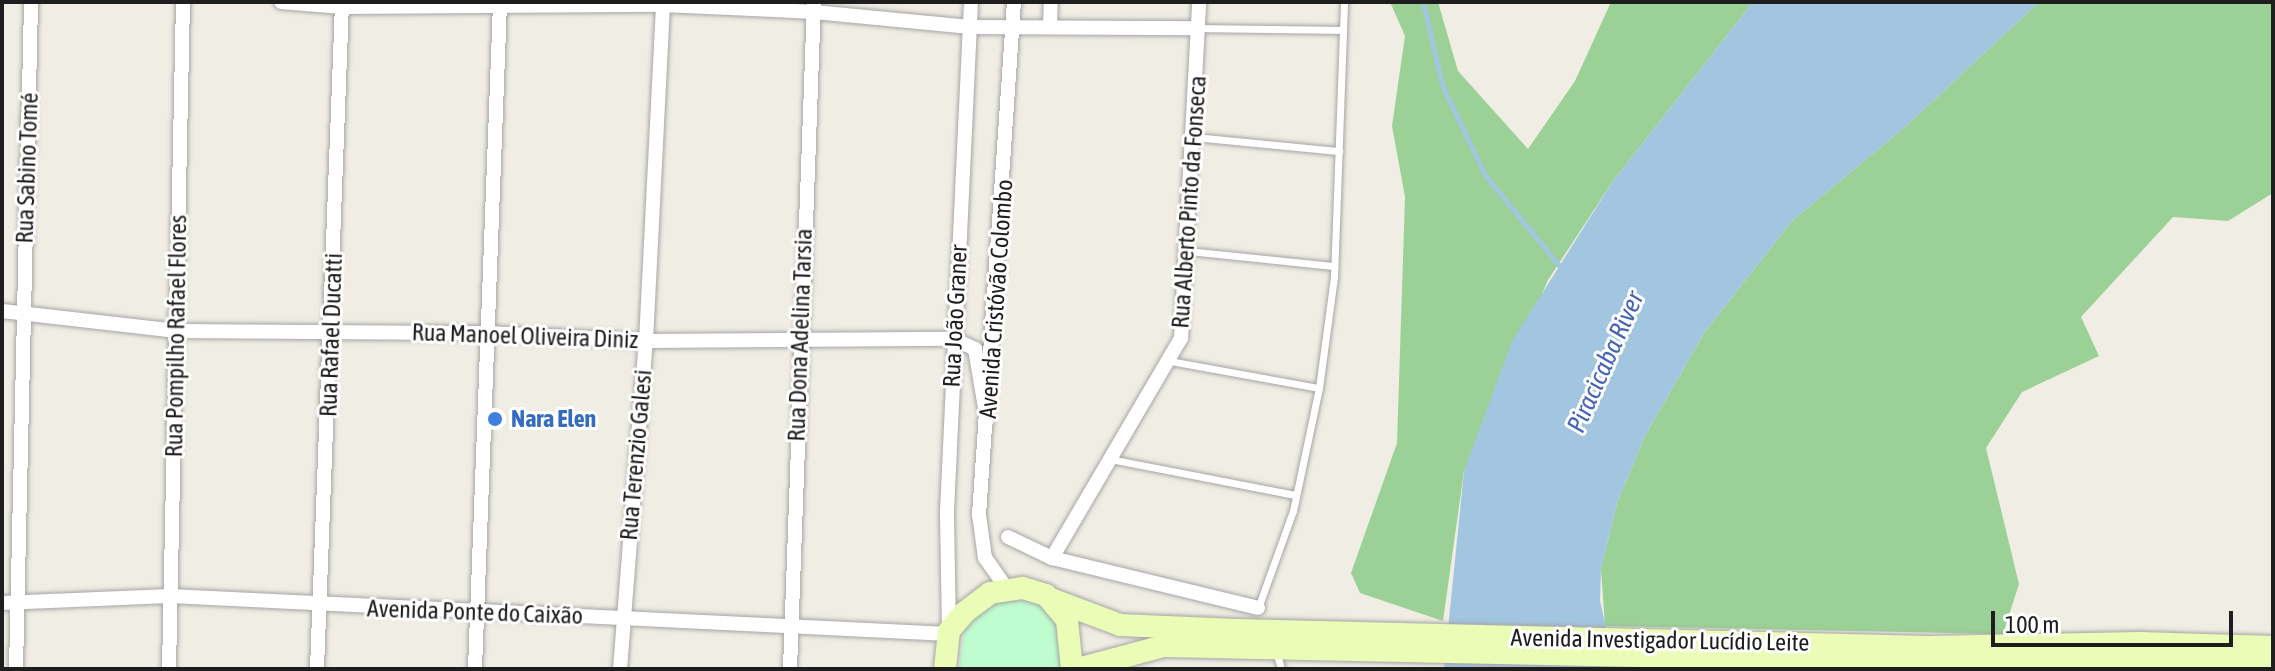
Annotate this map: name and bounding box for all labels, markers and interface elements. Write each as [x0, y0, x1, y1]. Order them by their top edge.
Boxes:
street label: Rua Alberto Pinto da Fonseca [1166, 75, 1212, 329]
street label: Rua Sabino Tomé [10, 92, 44, 244]
street label: Avenida Cristóvão Colombo [973, 178, 1019, 420]
street label: Rua Pompilho Rafael Flores [159, 214, 193, 458]
street label: Rua Dona Adelina Tarsia [782, 228, 818, 442]
street label: Rua João Graner [937, 244, 973, 388]
street label: Rua Rafael Ducatti [314, 253, 348, 417]
water label: Piracicaba River [1561, 287, 1651, 437]
street label: Rua Manoel Oliveira Diniz [411, 318, 639, 354]
street label: Rua Terenzio Galesi [614, 368, 658, 542]
place label: Nara Elen [511, 405, 596, 433]
marker: Nara Elen [486, 410, 504, 428]
street label: Avenida Ponte do Caixão [366, 594, 584, 630]
scale bar [1995, 595, 2237, 645]
text: 100 m [2005, 611, 2059, 638]
street label: Avenida Investigador Lucídio Leite [1511, 623, 1809, 657]

